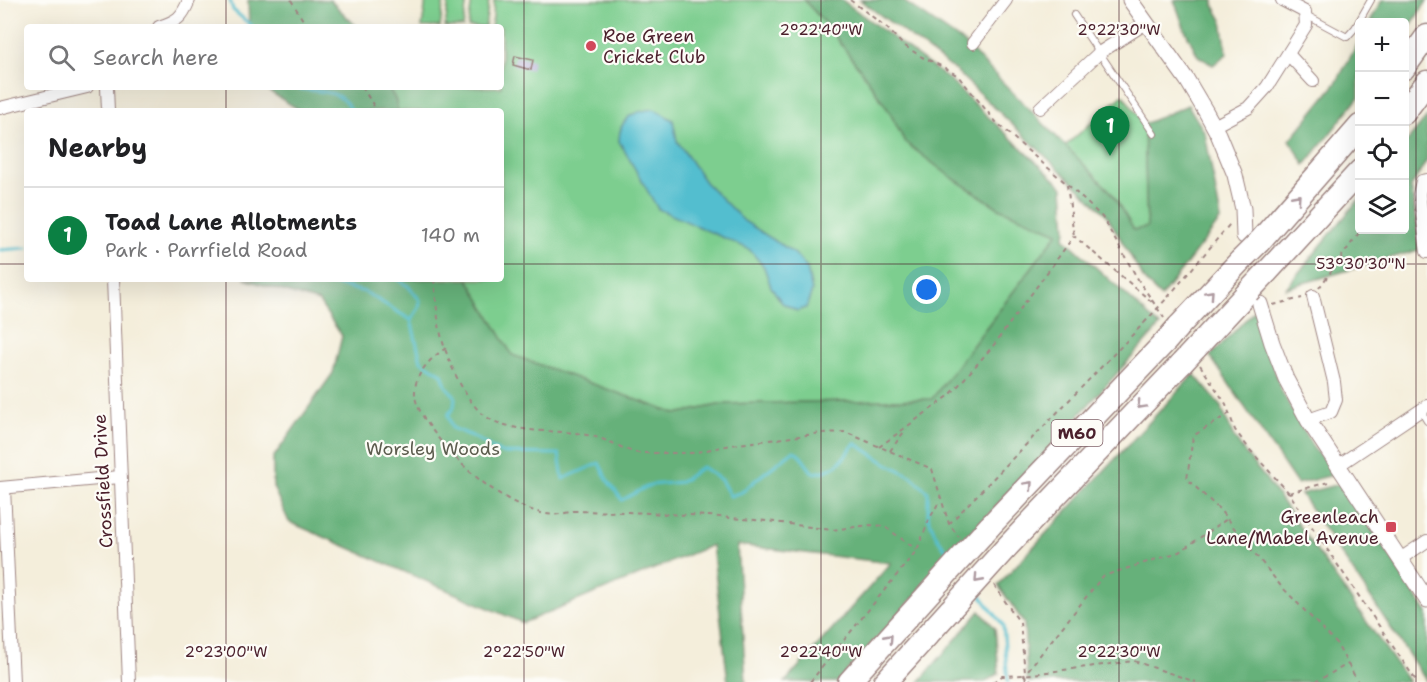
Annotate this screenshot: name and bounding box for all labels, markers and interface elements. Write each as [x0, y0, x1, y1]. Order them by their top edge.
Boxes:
map controls [1355, 18, 1409, 234]
button: + [1355, 18, 1409, 72]
text: 2°22'40"W [779, 20, 863, 40]
text: 2°22'30"W [1077, 20, 1161, 40]
search box [24, 24, 504, 90]
place label: Roe Green Cricket Club [603, 24, 706, 69]
marker: Roe Green Cricket Club [584, 39, 598, 53]
icon: search [45, 41, 78, 74]
text: Search here [93, 43, 219, 72]
button: − [1355, 72, 1409, 126]
pin: 1 [1090, 106, 1130, 156]
button: locate [1355, 126, 1409, 180]
text: Nearby [48, 130, 147, 165]
button: layers [1355, 180, 1409, 234]
one-way arrow [1290, 194, 1301, 205]
text: Toad Lane Allotments [105, 208, 357, 237]
text: 1 [63, 222, 72, 248]
text: 140 m [421, 222, 480, 248]
text: Park · Parrfield Road [105, 237, 307, 263]
text: 53°30'30"N [1316, 254, 1406, 274]
your location [912, 275, 941, 304]
one-way arrow [1203, 290, 1214, 300]
one-way arrow [1138, 398, 1149, 409]
street label: Crossfield Drive [87, 413, 119, 549]
road number: M60 [1052, 420, 1102, 446]
park label: Worsley Woods [366, 437, 500, 461]
one-way arrow [1022, 481, 1033, 492]
place label: Greenleach Lane/Mabel Avenue [1206, 505, 1379, 550]
marker: Greenleach Lane/Mabel Avenue [1384, 520, 1398, 534]
one-way arrow [974, 572, 985, 583]
one-way arrow [882, 635, 893, 645]
text: 2°23'00"W [184, 642, 268, 662]
text: 2°22'50"W [483, 642, 565, 662]
text: 2°22'40"W [779, 642, 863, 662]
text: 2°22'30"W [1077, 642, 1161, 662]

